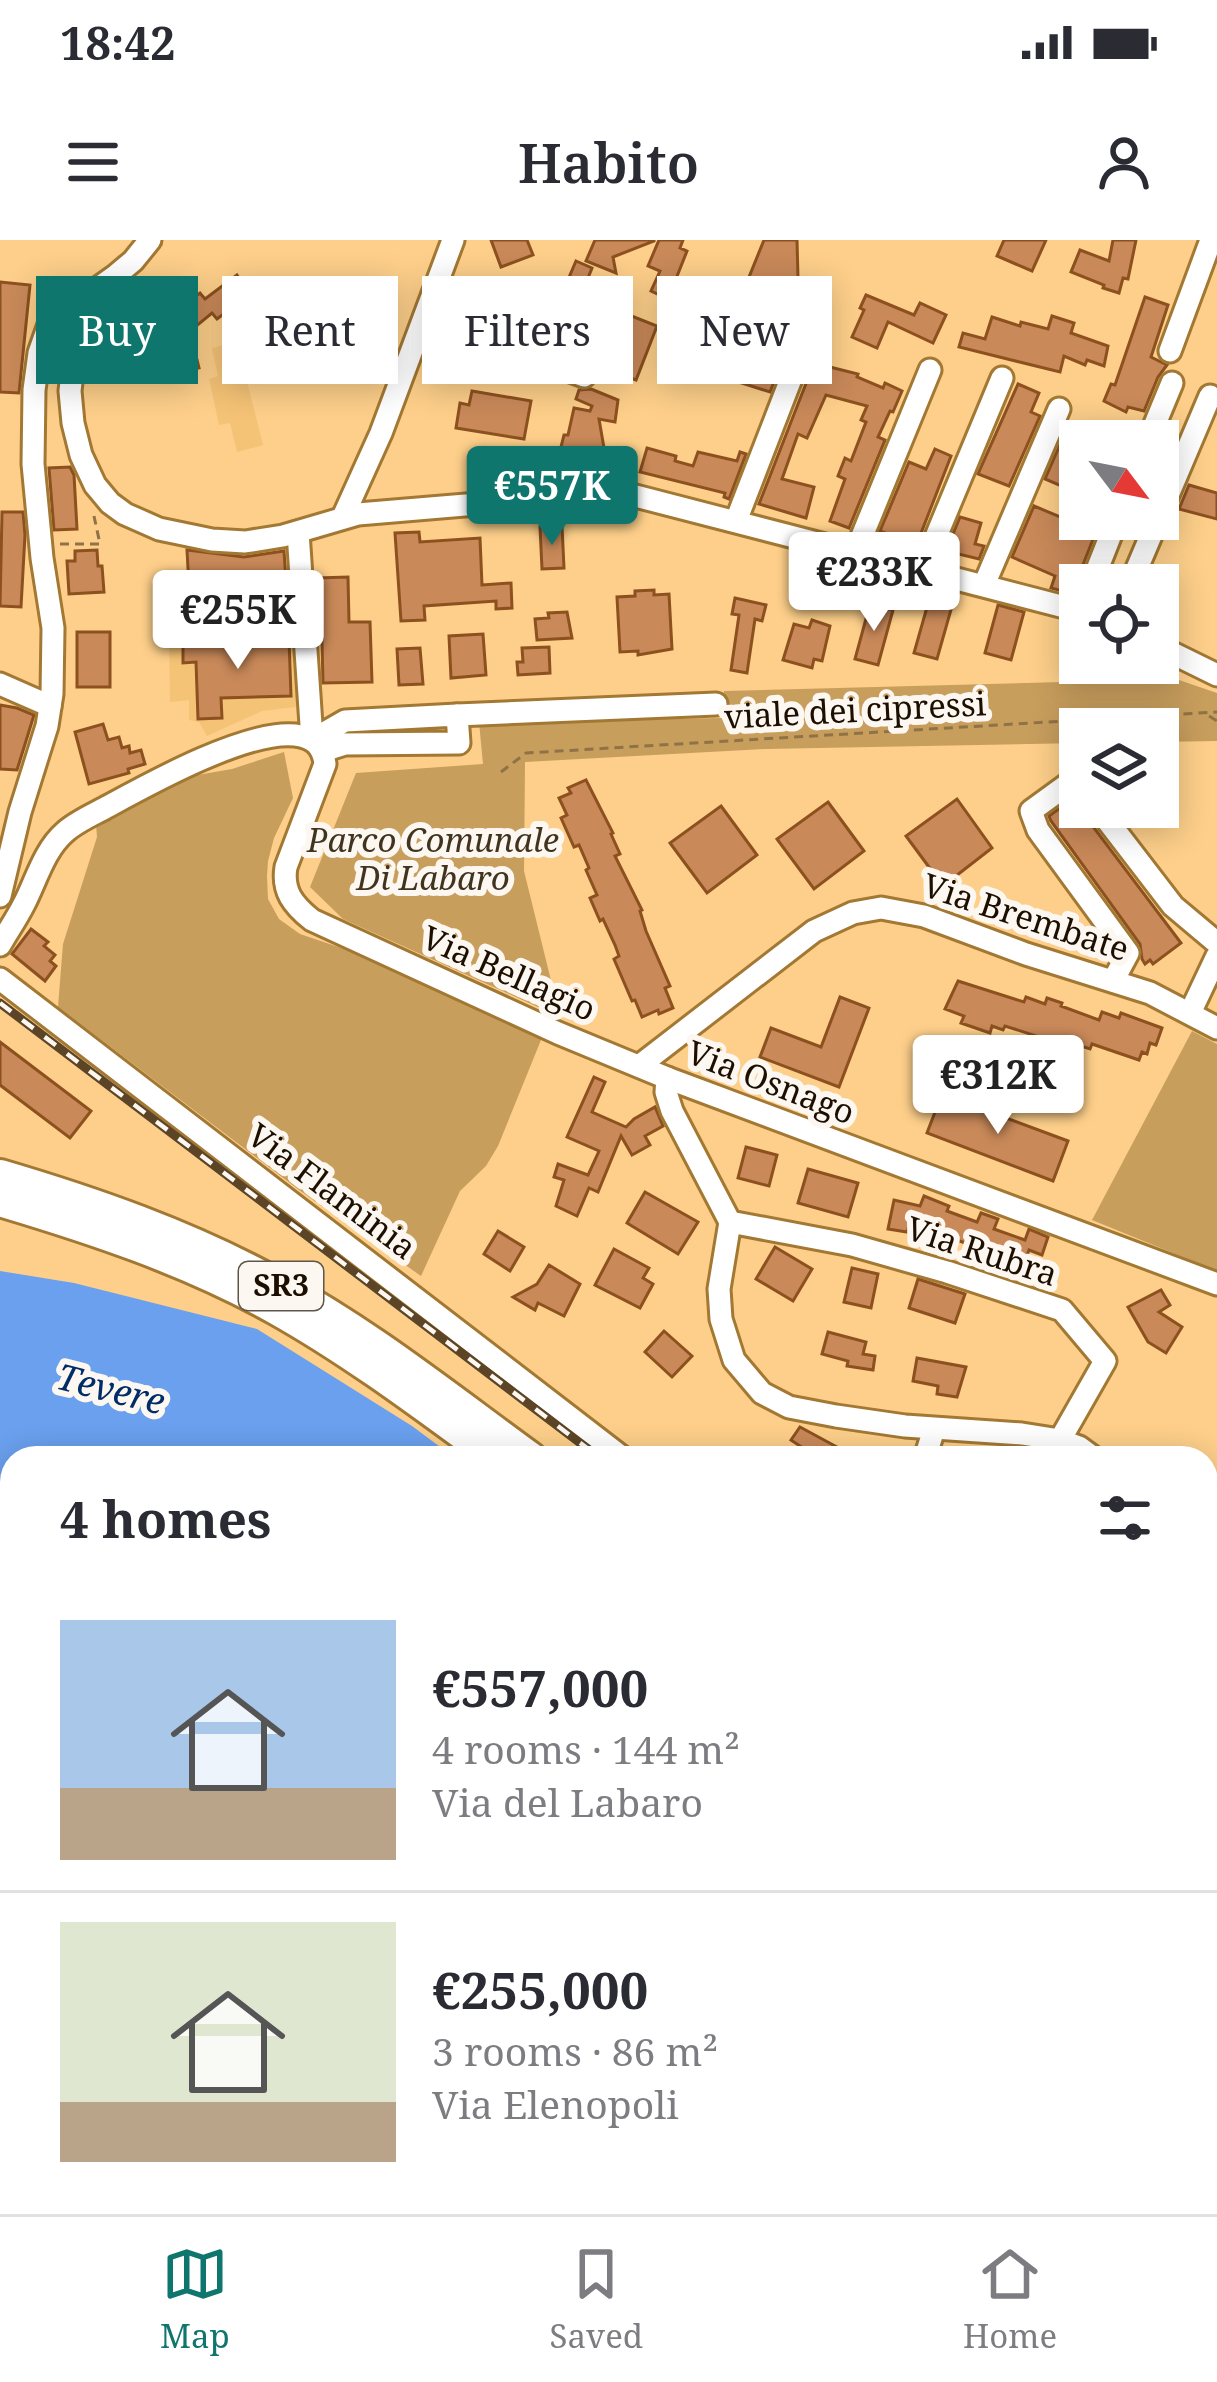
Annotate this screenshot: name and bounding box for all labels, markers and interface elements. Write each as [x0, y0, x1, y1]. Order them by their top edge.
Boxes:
text: 18:42 [60, 12, 175, 73]
text: Habito [518, 125, 699, 199]
icon: menu [60, 129, 126, 195]
icon: person [1091, 129, 1157, 195]
chip: Buy [36, 276, 198, 384]
chip: Rent [222, 276, 398, 384]
chip: Filters [422, 276, 633, 384]
chip: New [657, 276, 832, 384]
north arrow [1059, 420, 1179, 540]
map controls [1059, 420, 1179, 828]
pin: €557K [468, 446, 636, 548]
text: €557K [494, 458, 610, 511]
pin: €233K [790, 532, 958, 634]
text: €233K [816, 544, 932, 597]
button: locate [1059, 564, 1179, 684]
pin: €255K [154, 570, 322, 672]
text: €255K [180, 582, 296, 635]
street label: viale dei cipressi [723, 680, 988, 739]
button: layers [1059, 708, 1179, 828]
park label: Parco Comunale Di Labaro [306, 817, 559, 900]
street label: Via Brembate [917, 862, 1135, 971]
street label: Via Bellagio [415, 914, 603, 1031]
street label: Via Osnago [681, 1029, 861, 1134]
pin: €312K [914, 1035, 1082, 1137]
text: €312K [940, 1047, 1056, 1100]
street label: Via Flaminia [239, 1112, 426, 1269]
street label: Via Rubra [901, 1205, 1063, 1296]
road number: SR3 [239, 1262, 323, 1310]
water label: Tevere [52, 1351, 171, 1426]
text: 4 homes [60, 1483, 271, 1553]
icon: filters [1092, 1485, 1158, 1551]
text: €557,000 [432, 1652, 648, 1722]
icon: home [156, 1668, 300, 1812]
text: 4 rooms · 144 m² [432, 1722, 740, 1775]
text: Via del Labaro [432, 1775, 703, 1828]
text: €255,000 [432, 1954, 648, 2024]
icon: home [156, 1970, 300, 2114]
text: 3 rooms · 86 m² [432, 2024, 718, 2077]
text: Via Elenopoli [432, 2077, 679, 2130]
tab: Map [160, 2241, 230, 2358]
tab: Saved [550, 2241, 643, 2358]
tab: Home [963, 2241, 1057, 2358]

